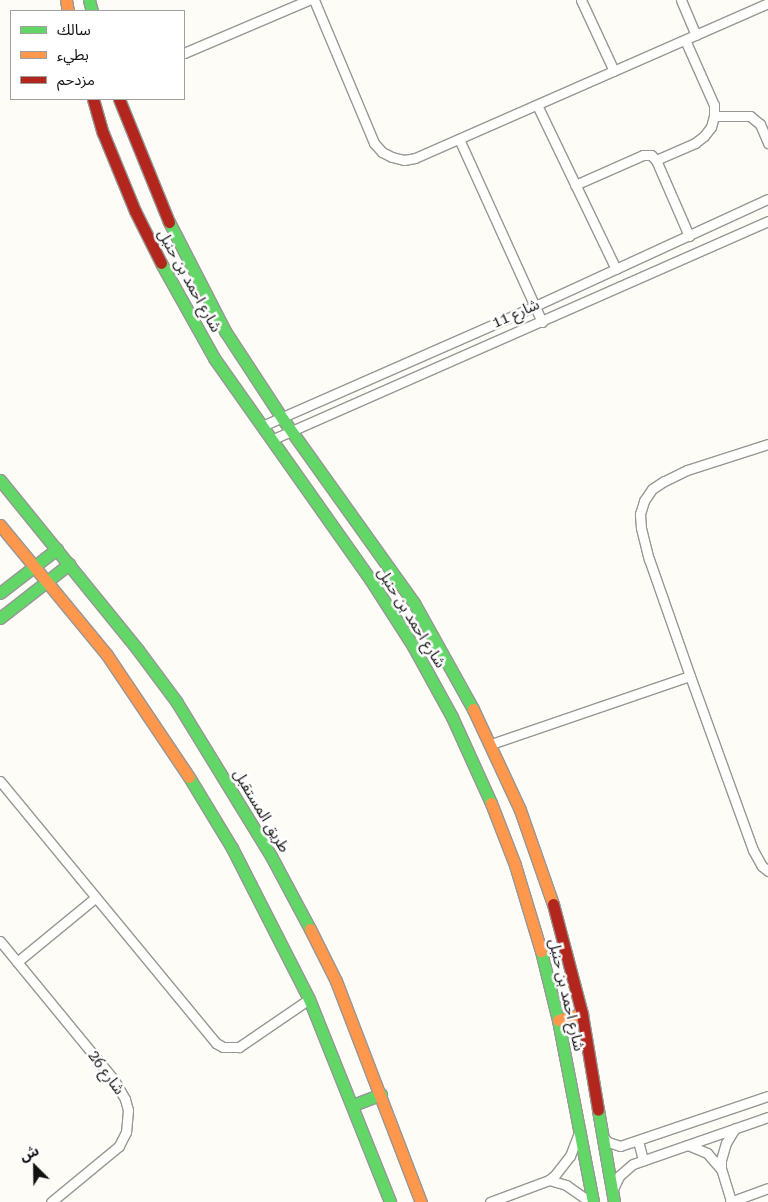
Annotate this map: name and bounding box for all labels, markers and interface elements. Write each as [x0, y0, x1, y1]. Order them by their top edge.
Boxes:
legend [10, 10, 185, 100]
text: سالك [57, 21, 91, 39]
text: بطيء [57, 46, 89, 64]
text: مزدحم [57, 71, 95, 89]
street label: شارع احمد بن حنبل [153, 226, 225, 336]
street label: شارع 11 [490, 296, 542, 332]
street label: شارع احمد بن حنبل [373, 565, 449, 671]
street label: طريق المستقبل [229, 766, 293, 856]
street label: شارع احمد بن حنبل [544, 937, 588, 1053]
street label: شارع 26 [84, 1048, 128, 1098]
north arrow [10, 1142, 60, 1192]
text: ش [17, 1142, 41, 1164]

